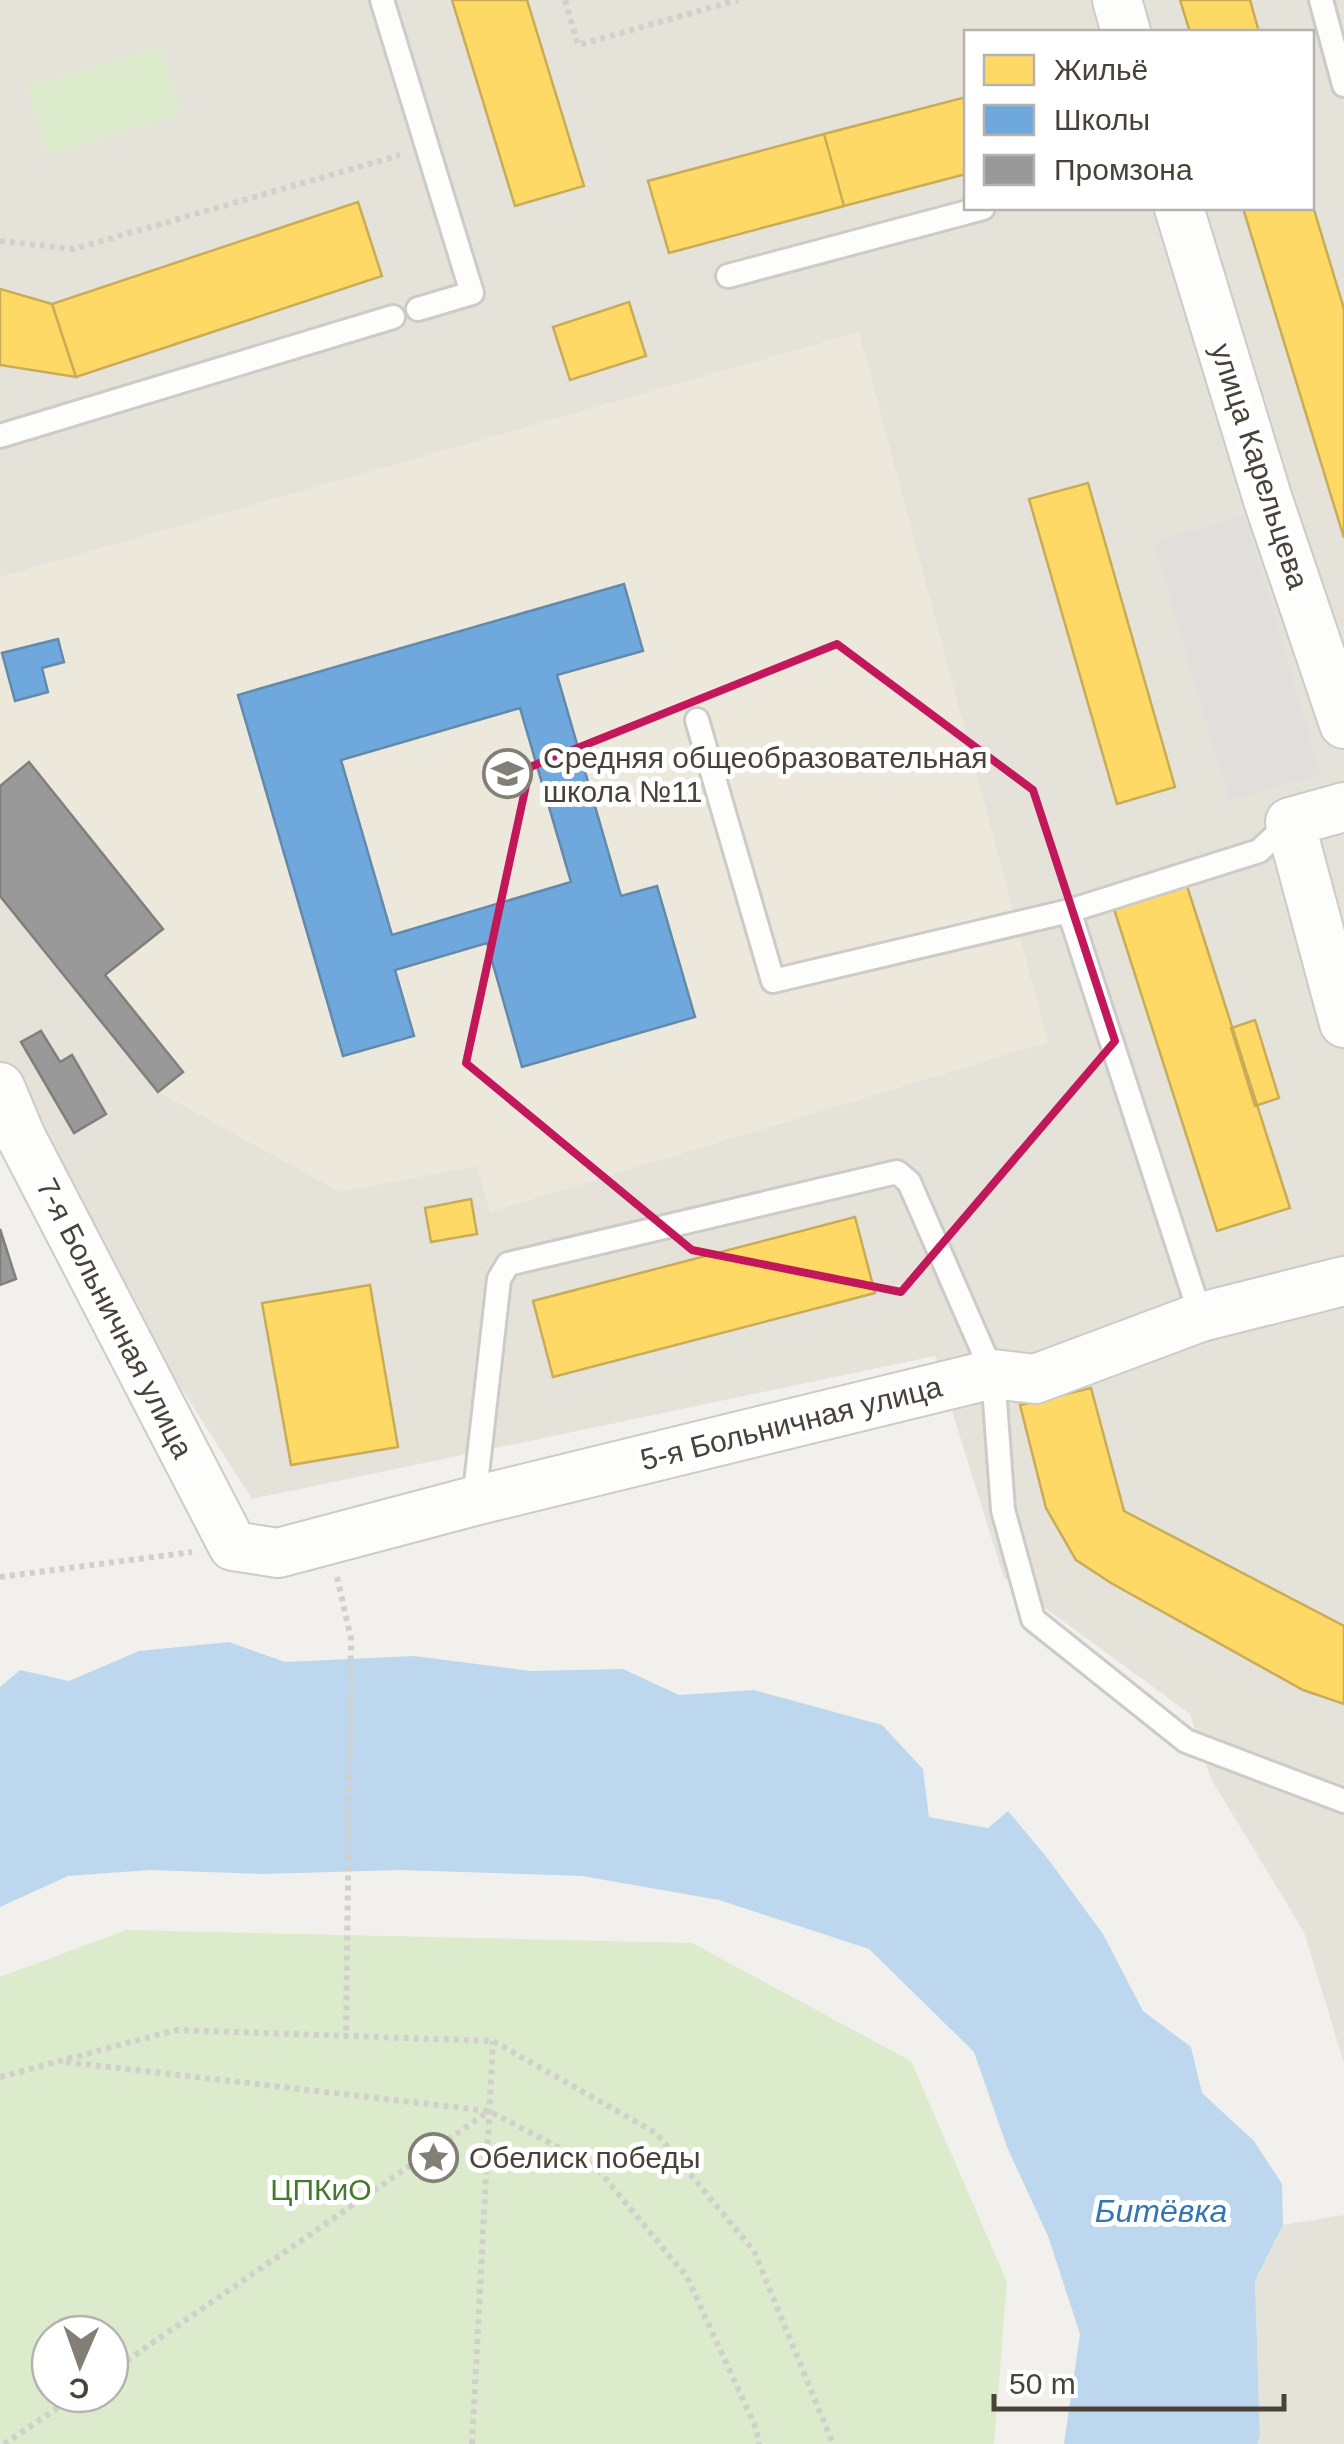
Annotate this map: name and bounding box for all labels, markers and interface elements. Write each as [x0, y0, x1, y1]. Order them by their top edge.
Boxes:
legend [964, 30, 1314, 210]
text: Жильё [1054, 53, 1148, 86]
text: Школы [1054, 103, 1150, 136]
text: Промзона [1054, 153, 1193, 186]
street label: улица Карельцева [1205, 339, 1315, 593]
place label: Средняя общеобразовательная школа №11 [543, 741, 988, 808]
school or university icon: Средняя общеобразовательная школа №11 [482, 748, 534, 800]
street label: 7-я Больничная улица [30, 1173, 200, 1464]
street label: 5-я Больничная улица [637, 1369, 945, 1476]
place icon: Обелиск победы [408, 2131, 460, 2183]
place label: Обелиск победы [469, 2141, 700, 2174]
park label: ЦПКиО [270, 2173, 372, 2206]
water label: Битёвка [1095, 2193, 1227, 2229]
north arrow [30, 2314, 130, 2414]
scale bar [994, 2349, 1284, 2411]
text: 50 m [1009, 2367, 1076, 2400]
text: С [68, 2373, 90, 2404]

